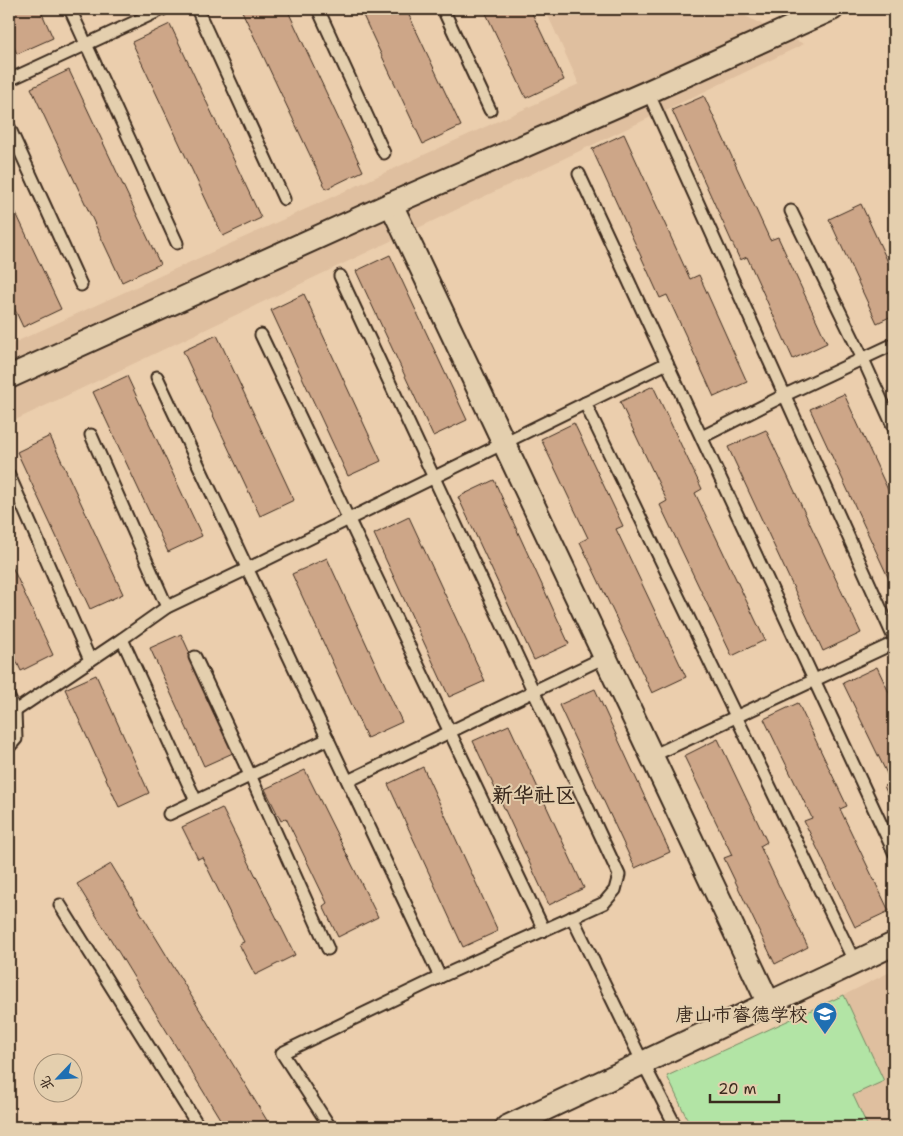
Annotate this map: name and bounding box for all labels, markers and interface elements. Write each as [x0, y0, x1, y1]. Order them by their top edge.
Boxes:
district label: 新华社区 [492, 781, 576, 809]
school or university icon: 唐山市睿德学校 [812, 1001, 838, 1035]
place label: 唐山市睿德学校 [675, 1002, 808, 1027]
north arrow [32, 1054, 82, 1104]
scale bar [710, 1071, 779, 1103]
text: 北 [35, 1073, 57, 1094]
text: 20 m [718, 1079, 757, 1099]

